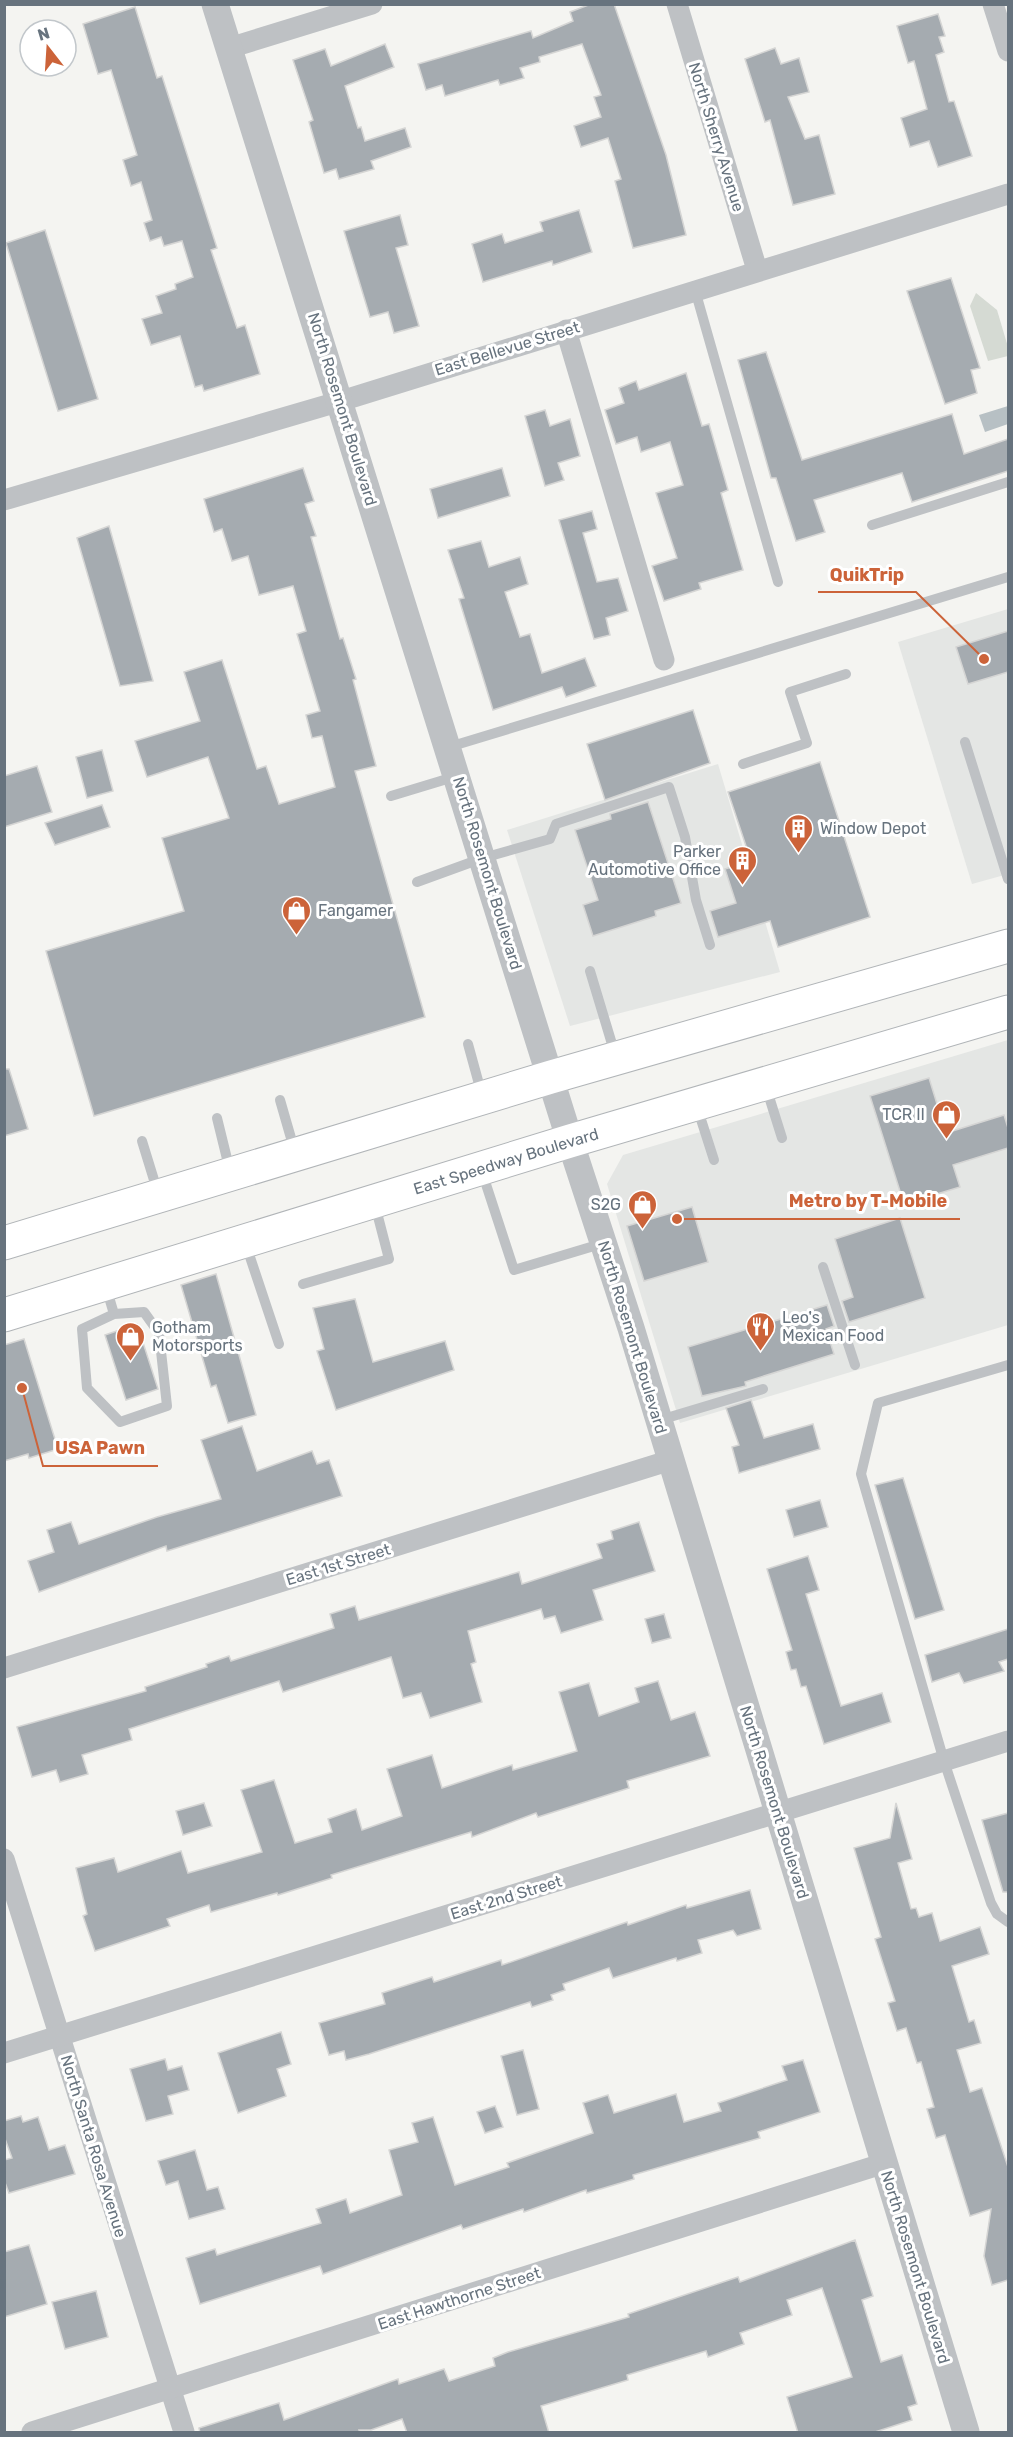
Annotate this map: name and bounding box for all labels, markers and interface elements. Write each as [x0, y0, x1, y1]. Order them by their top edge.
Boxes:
north arrow [18, 18, 78, 78]
text: N [35, 23, 52, 45]
street label: North Sherry Avenue [685, 60, 748, 214]
street label: North Rosemont Boulevard [304, 310, 381, 508]
street label: East Bellevue Street [432, 317, 582, 380]
callout: QuikTrip [818, 556, 916, 592]
text: QuikTrip [830, 564, 904, 586]
street label: North Rosemont Boulevard [449, 774, 526, 972]
building icon: Window Depot [783, 812, 815, 854]
place label: Window Depot [820, 819, 926, 838]
place label: Parker Automotive Office [588, 842, 721, 879]
building icon: Parker Automotive Office [726, 844, 758, 886]
shop icon: Fangamer [281, 894, 313, 936]
place label: Fangamer [318, 901, 393, 920]
shop icon: TCR II [930, 1098, 962, 1140]
place label: TCR II [882, 1105, 925, 1124]
street label: East Speedway Boulevard [411, 1124, 601, 1199]
callout: Metro by T-Mobile [776, 1183, 960, 1219]
shop icon: S2G [626, 1188, 658, 1230]
text: Metro by T-Mobile [789, 1190, 948, 1212]
place label: S2G [591, 1195, 621, 1214]
street label: North Rosemont Boulevard [594, 1238, 671, 1436]
place label: Leo's Mexican Food [782, 1308, 884, 1345]
restaurant icon: Leo's Mexican Food [745, 1310, 777, 1352]
place label: Gotham Motorsports [152, 1318, 243, 1355]
shop icon: Gotham Motorsports [115, 1320, 147, 1362]
callout: USA Pawn [43, 1430, 158, 1466]
text: USA Pawn [55, 1437, 145, 1459]
street label: East 1st Street [284, 1540, 393, 1589]
street label: North Rosemont Boulevard [736, 1703, 813, 1901]
street label: East 2nd Street [448, 1871, 564, 1923]
street label: North Santa Rosa Avenue [57, 2053, 130, 2240]
street label: North Rosemont Boulevard [877, 2168, 954, 2366]
street label: East Hawthorne Street [375, 2263, 543, 2334]

